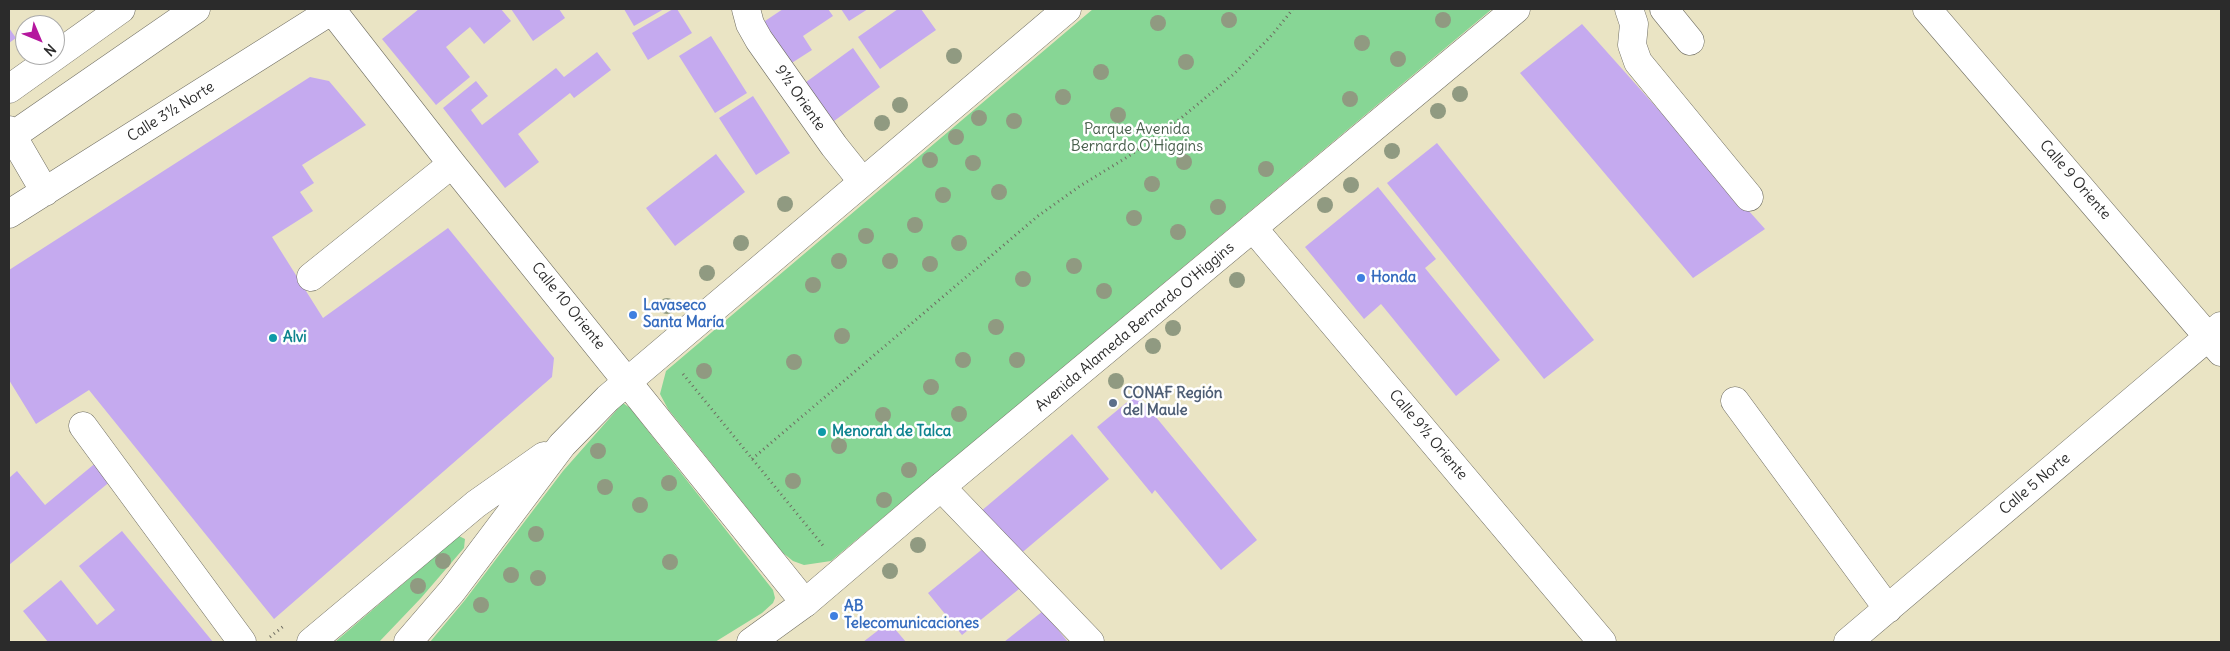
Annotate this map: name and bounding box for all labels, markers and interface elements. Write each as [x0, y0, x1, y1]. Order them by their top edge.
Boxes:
north arrow [15, 15, 65, 65]
text: N [40, 40, 60, 60]
street label: 9½ Oriente [771, 62, 829, 134]
street label: Calle 3½ Norte [124, 78, 218, 146]
park label: Parque Avenida Bernardo O'Higgins [1071, 121, 1203, 156]
street label: Calle 9 Oriente [2036, 137, 2114, 223]
street label: Avenida Alameda Bernardo O'Higgins [1032, 239, 1238, 415]
street label: Calle 10 Oriente [527, 259, 609, 353]
place label: Honda [1371, 269, 1416, 287]
marker: Honda [1355, 272, 1367, 284]
place label: Lavaseco Santa María [643, 297, 724, 332]
marker: Lavaseco Santa María [627, 309, 639, 321]
place label: Alvi [283, 329, 307, 347]
marker: Alvi [267, 332, 279, 344]
place label: CONAF Región del Maule [1123, 385, 1222, 420]
street label: Calle 9½ Oriente [1385, 386, 1471, 484]
marker: CONAF Región del Maule [1107, 397, 1119, 409]
place label: Menorah de Talca [832, 423, 951, 441]
marker: Menorah de Talca [816, 426, 828, 438]
street label: Calle 5 Norte [1996, 449, 2074, 519]
place label: AB Telecomunicaciones [844, 598, 979, 633]
marker: AB Telecomunicaciones [828, 610, 840, 622]

